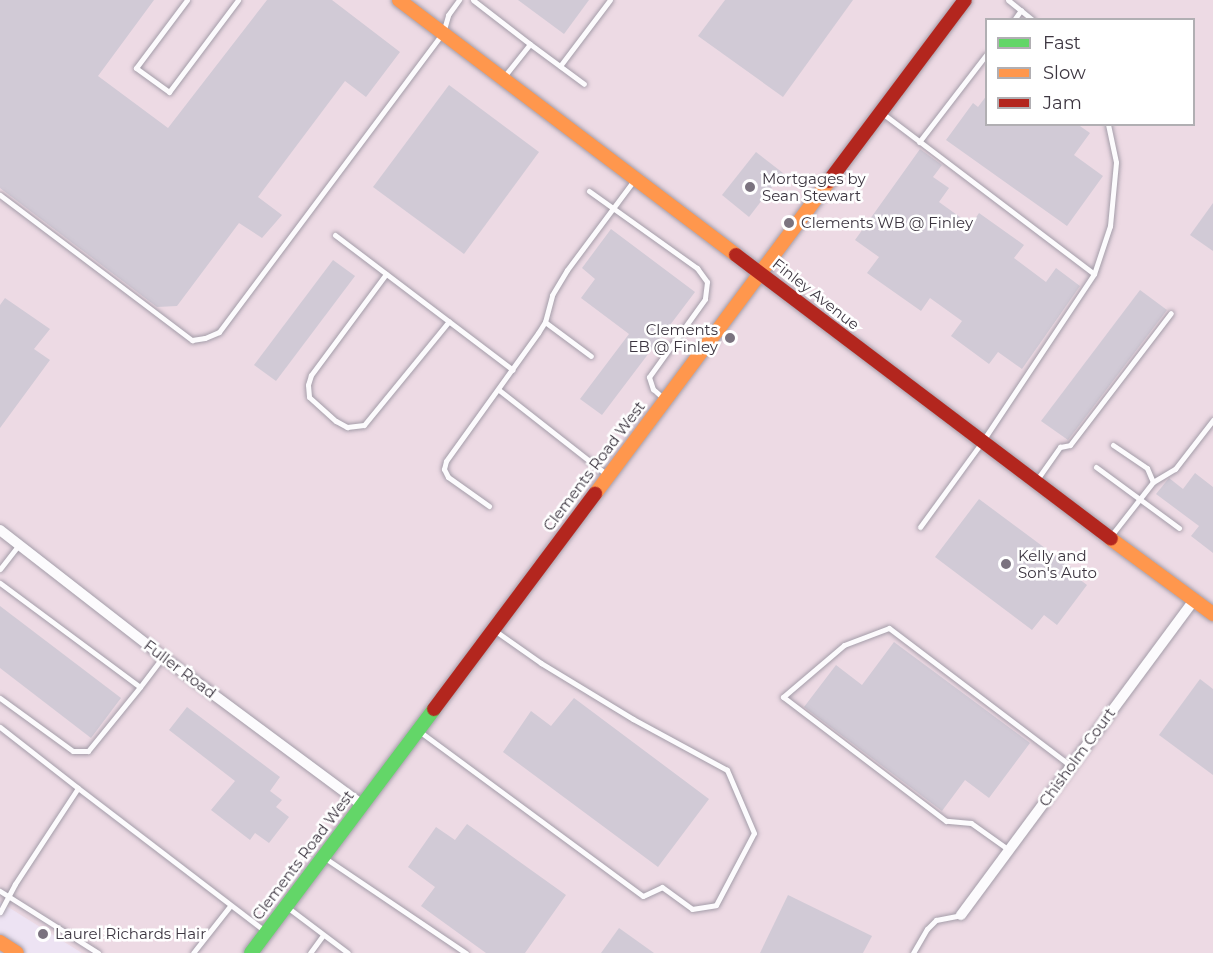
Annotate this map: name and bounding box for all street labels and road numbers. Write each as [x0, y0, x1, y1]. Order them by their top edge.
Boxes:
street label: Finley Avenue [769, 254, 863, 334]
street label: Clements Road West [539, 398, 649, 534]
street label: Fuller Road [140, 636, 220, 702]
street label: Chisholm Court [1035, 704, 1119, 810]
street label: Clements Road West [248, 787, 358, 923]

